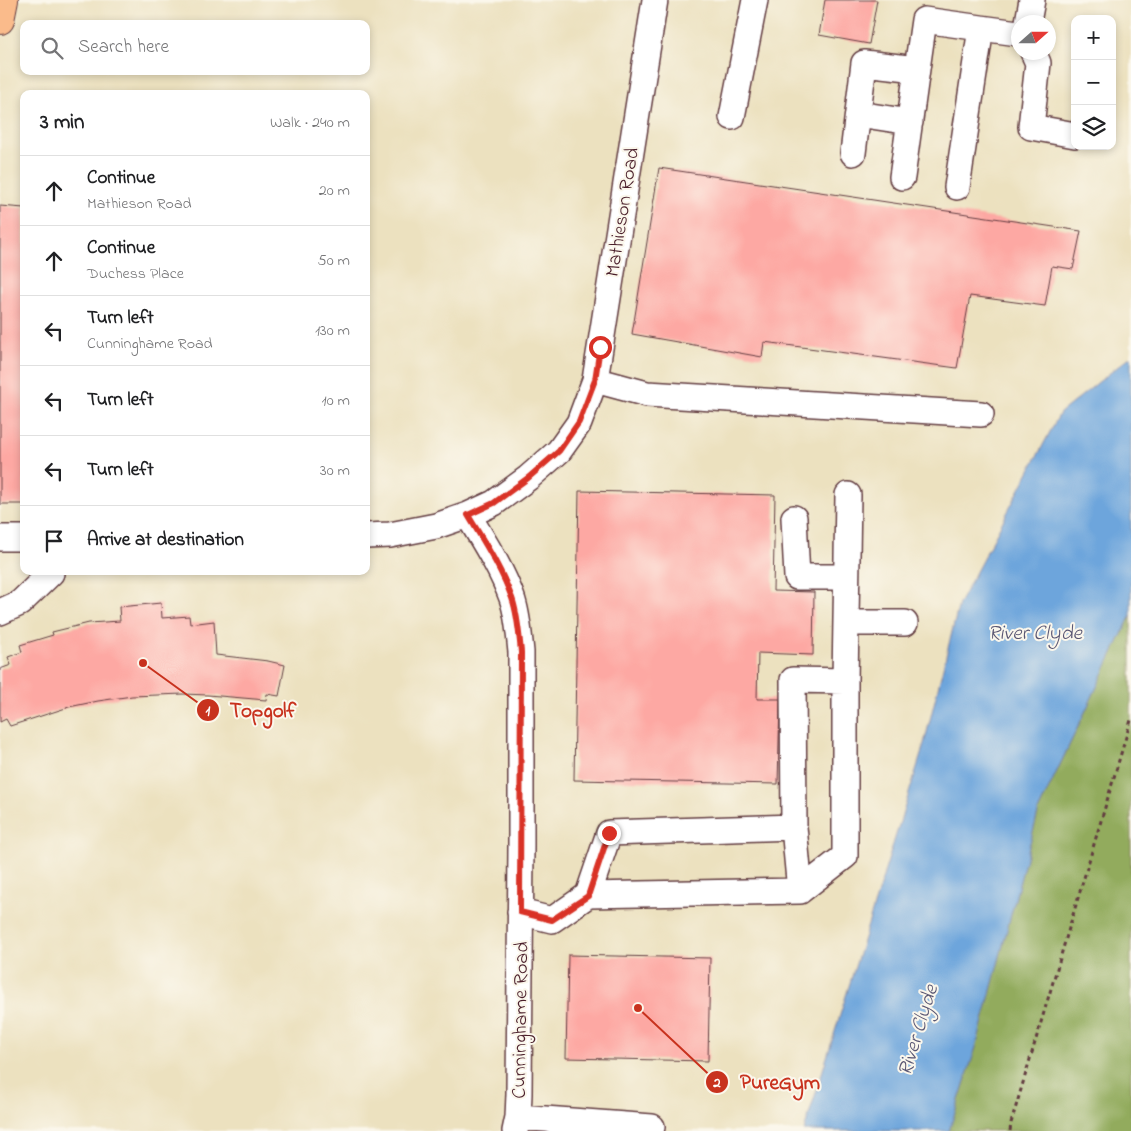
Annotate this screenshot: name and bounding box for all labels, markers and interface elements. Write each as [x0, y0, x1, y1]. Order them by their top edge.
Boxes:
north arrow [1011, 15, 1056, 60]
map controls [1071, 15, 1116, 150]
button: + [1071, 15, 1116, 60]
search box [20, 20, 370, 75]
icon: search [38, 34, 66, 62]
text: Search here [78, 34, 169, 61]
button: − [1071, 60, 1116, 105]
button: layers [1071, 105, 1116, 150]
text: 3 min [40, 108, 84, 138]
text: Walk · 240 m [270, 111, 350, 135]
street label: Mathieson Road [599, 146, 648, 279]
text: Continue [87, 165, 155, 192]
icon: ahead [40, 177, 68, 205]
text: 20 m [319, 179, 350, 203]
text: Mathieson Road [87, 192, 192, 216]
text: Continue [87, 235, 155, 262]
icon: ahead [40, 247, 68, 275]
text: 50 m [318, 249, 350, 273]
text: Duchess Place [87, 262, 184, 286]
text: Turn left [87, 305, 154, 332]
icon: left [40, 317, 68, 345]
text: 130 m [315, 319, 350, 343]
text: Cunninghame Road [87, 332, 213, 356]
route start [589, 336, 612, 359]
icon: left [40, 387, 68, 415]
text: Turn left [87, 387, 154, 414]
text: 10 m [322, 389, 350, 413]
icon: left [40, 457, 68, 485]
text: Turn left [87, 457, 154, 484]
text: 30 m [320, 459, 350, 483]
icon: arrive [40, 527, 68, 555]
text: Arrive at destination [87, 527, 244, 554]
water label: River Clyde [988, 619, 1084, 649]
callout: Topgolf [195, 692, 307, 728]
text: Topgolf [230, 697, 298, 729]
text: 1 [206, 700, 211, 722]
route end [598, 822, 621, 845]
street label: Cunninghame Road [506, 941, 538, 1099]
water label: River Clyde [891, 980, 947, 1080]
callout: PureGym [705, 1064, 830, 1100]
text: PureGym [740, 1069, 820, 1101]
text: 2 [712, 1072, 721, 1094]

